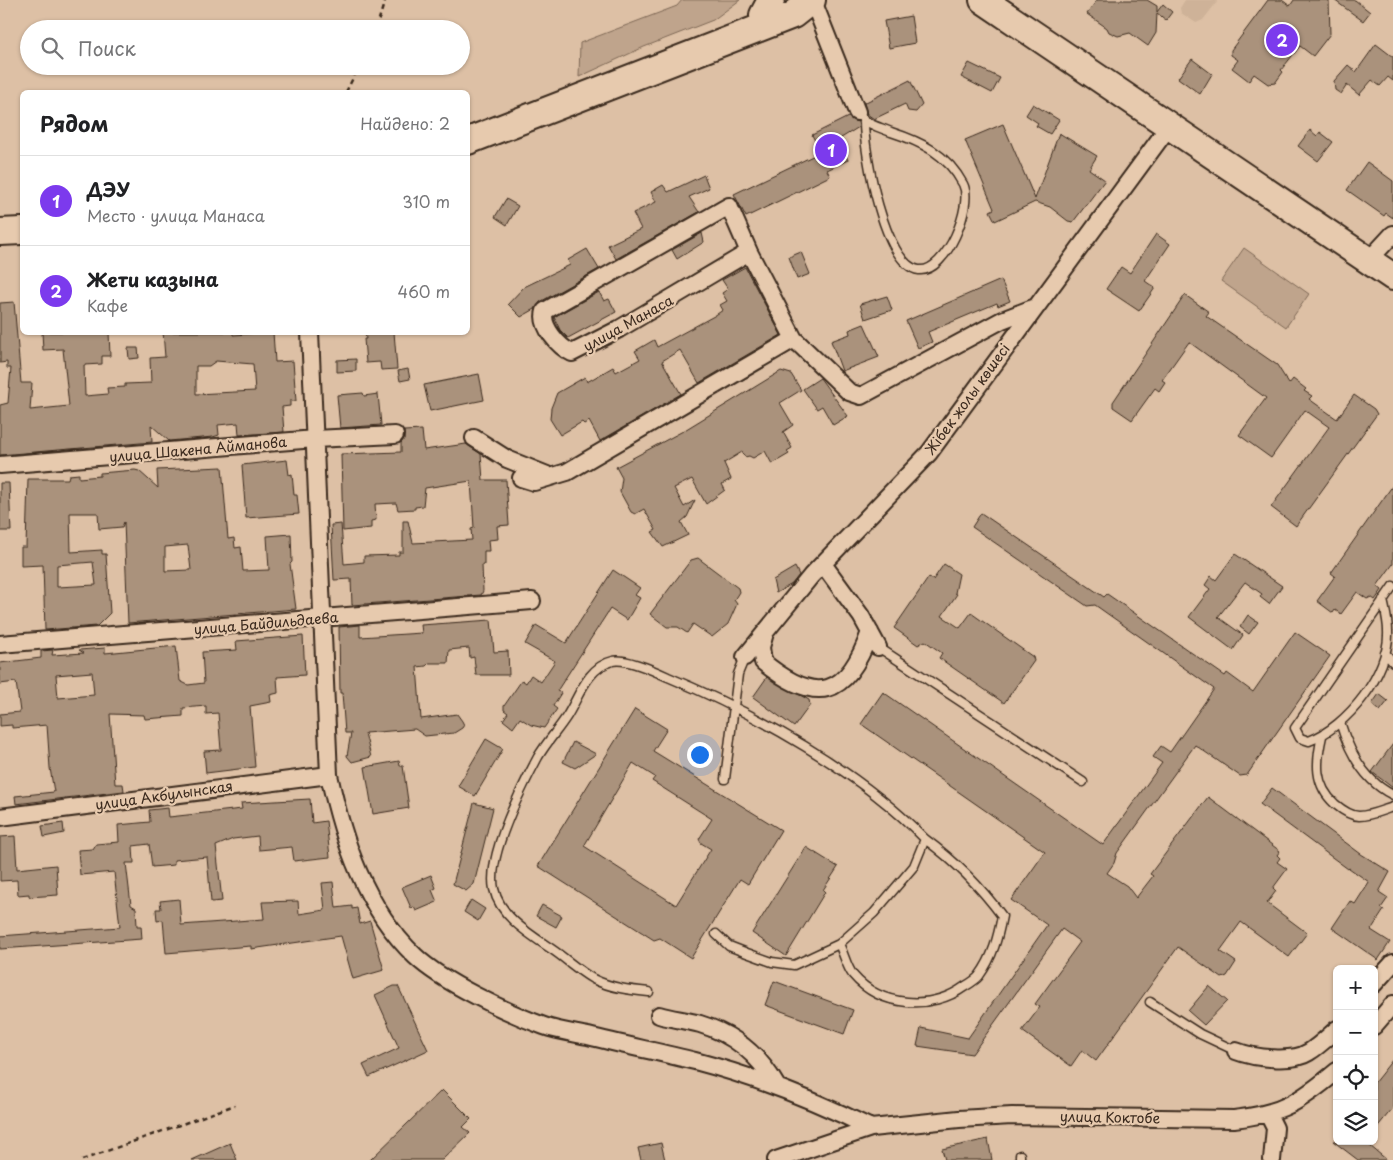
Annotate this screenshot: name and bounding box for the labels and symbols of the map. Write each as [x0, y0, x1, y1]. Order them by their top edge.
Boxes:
pin: 2 [1266, 21, 1298, 59]
pin: 1 [815, 131, 847, 169]
street label: улица Манаса [579, 289, 677, 356]
street label: Жібек жолы көшесі [919, 339, 1015, 459]
street label: улица Шакена Айманова [108, 431, 288, 467]
street label: улица Байдильдаева [193, 606, 339, 640]
your location [687, 742, 713, 768]
street label: улица Акбулынская [94, 775, 234, 815]
street label: улица Коктобе [1060, 1106, 1161, 1128]

